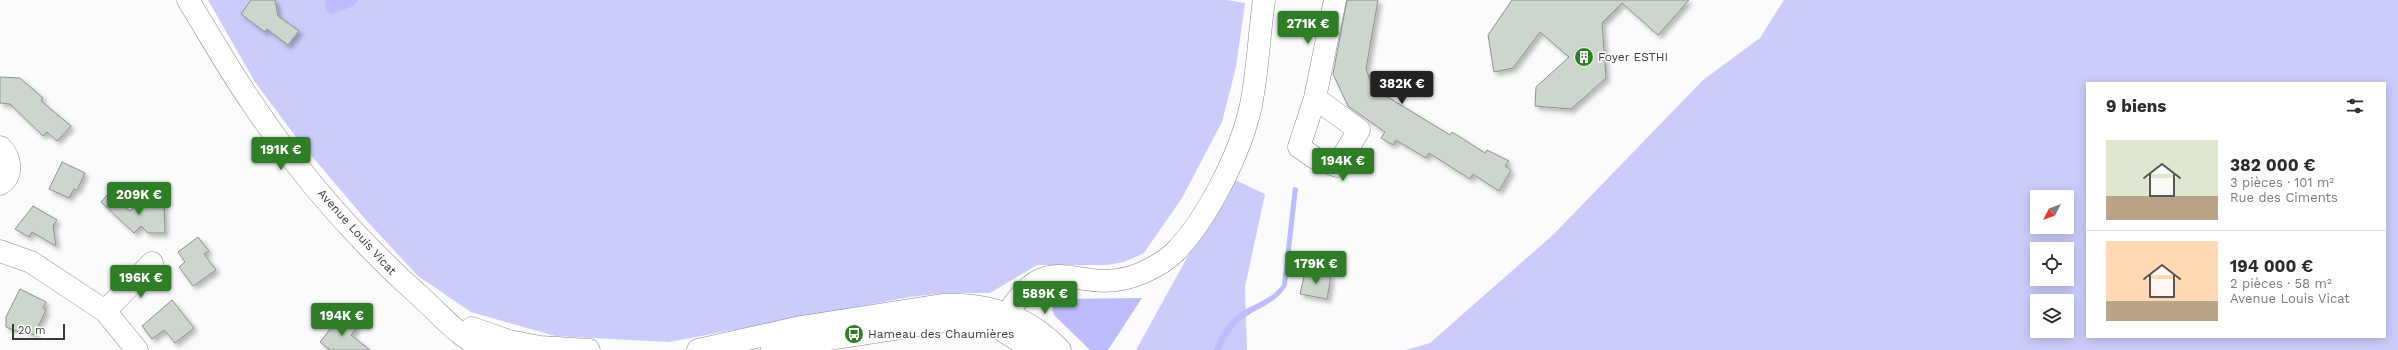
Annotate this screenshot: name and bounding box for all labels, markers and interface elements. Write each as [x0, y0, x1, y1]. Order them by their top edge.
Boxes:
pin: 271K € [1275, 11, 1341, 45]
text: 271K € [1287, 16, 1329, 31]
building icon: Foyer ESTHI [1573, 46, 1595, 68]
place label: Foyer ESTHI [1598, 50, 1668, 64]
pin: 382K € [1369, 71, 1435, 105]
text: 382K € [1379, 76, 1425, 91]
icon: filters [2344, 95, 2366, 117]
text: 9 biens [2106, 96, 2166, 116]
pin: 191K € [248, 137, 314, 171]
text: 191K € [261, 142, 302, 157]
pin: 194K € [1310, 148, 1376, 182]
text: 194K € [1321, 153, 1365, 168]
text: 382 000 € [2230, 155, 2315, 175]
icon: home [2138, 156, 2186, 204]
text: 3 pièces · 101 m² [2230, 175, 2334, 190]
pin: 209K € [106, 182, 172, 216]
street label: Avenue Louis Vicat [315, 186, 399, 278]
text: 209K € [116, 187, 162, 202]
north arrow [2030, 190, 2074, 234]
map controls [2030, 190, 2074, 338]
text: Rue des Ciments [2230, 190, 2338, 205]
button: locate [2030, 242, 2074, 286]
pin: 179K € [1283, 251, 1349, 285]
text: 179K € [1294, 256, 1338, 271]
text: 194 000 € [2230, 256, 2313, 276]
icon: home [2138, 257, 2186, 305]
pin: 196K € [108, 265, 174, 299]
text: 196K € [119, 270, 163, 285]
text: 2 pièces · 58 m² [2230, 276, 2332, 291]
pin: 589K € [1012, 281, 1078, 315]
text: 589K € [1022, 286, 1068, 301]
text: Avenue Louis Vicat [2230, 291, 2350, 306]
button: layers [2030, 294, 2074, 338]
pin: 194K € [309, 303, 375, 337]
text: 194K € [320, 308, 364, 323]
scale bar [12, 322, 65, 341]
bus stop icon: Hameau des Chaumières [843, 323, 865, 345]
text: 20 m [18, 324, 46, 337]
place label: Hameau des Chaumières [868, 327, 1014, 341]

